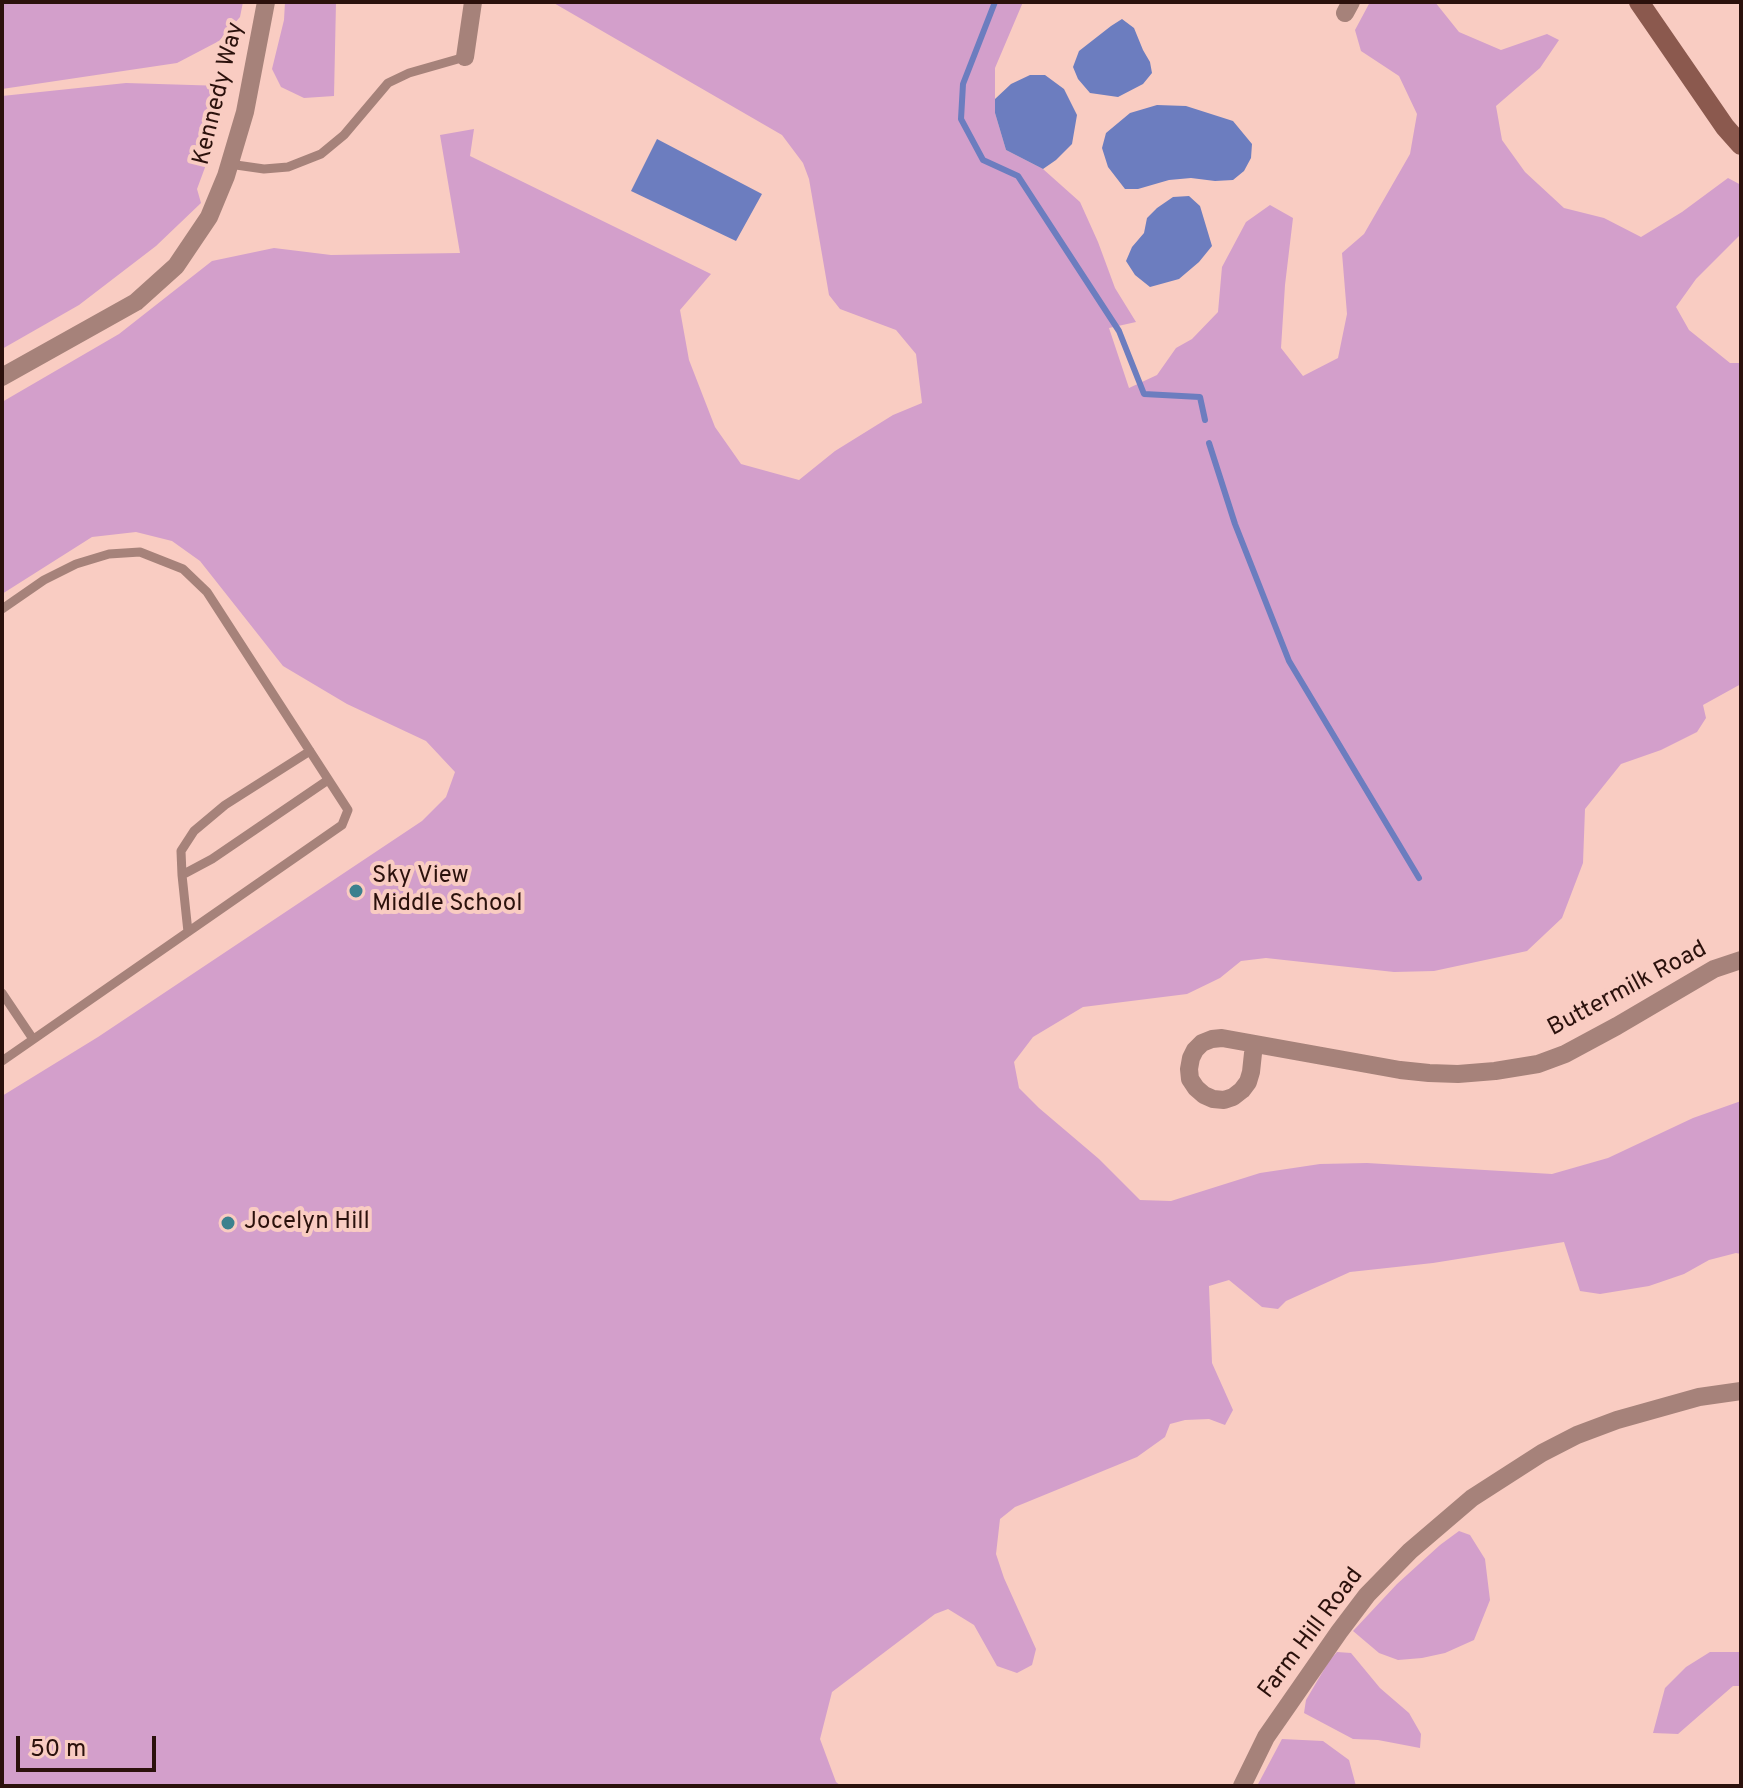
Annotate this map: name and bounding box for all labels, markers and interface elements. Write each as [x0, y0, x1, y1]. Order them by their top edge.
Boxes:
street label: Kennedy Way [188, 20, 252, 168]
place label: Sky View Middle School [372, 863, 522, 919]
marker: Sky View Middle School [347, 882, 365, 900]
street label: Buttermilk Road [1544, 936, 1712, 1044]
place label: Jocelyn Hill [244, 1209, 370, 1237]
marker: Jocelyn Hill [219, 1214, 237, 1232]
street label: Farm Hill Road [1253, 1563, 1371, 1705]
scale bar [20, 1720, 160, 1770]
text: 50 m [30, 1735, 86, 1765]

